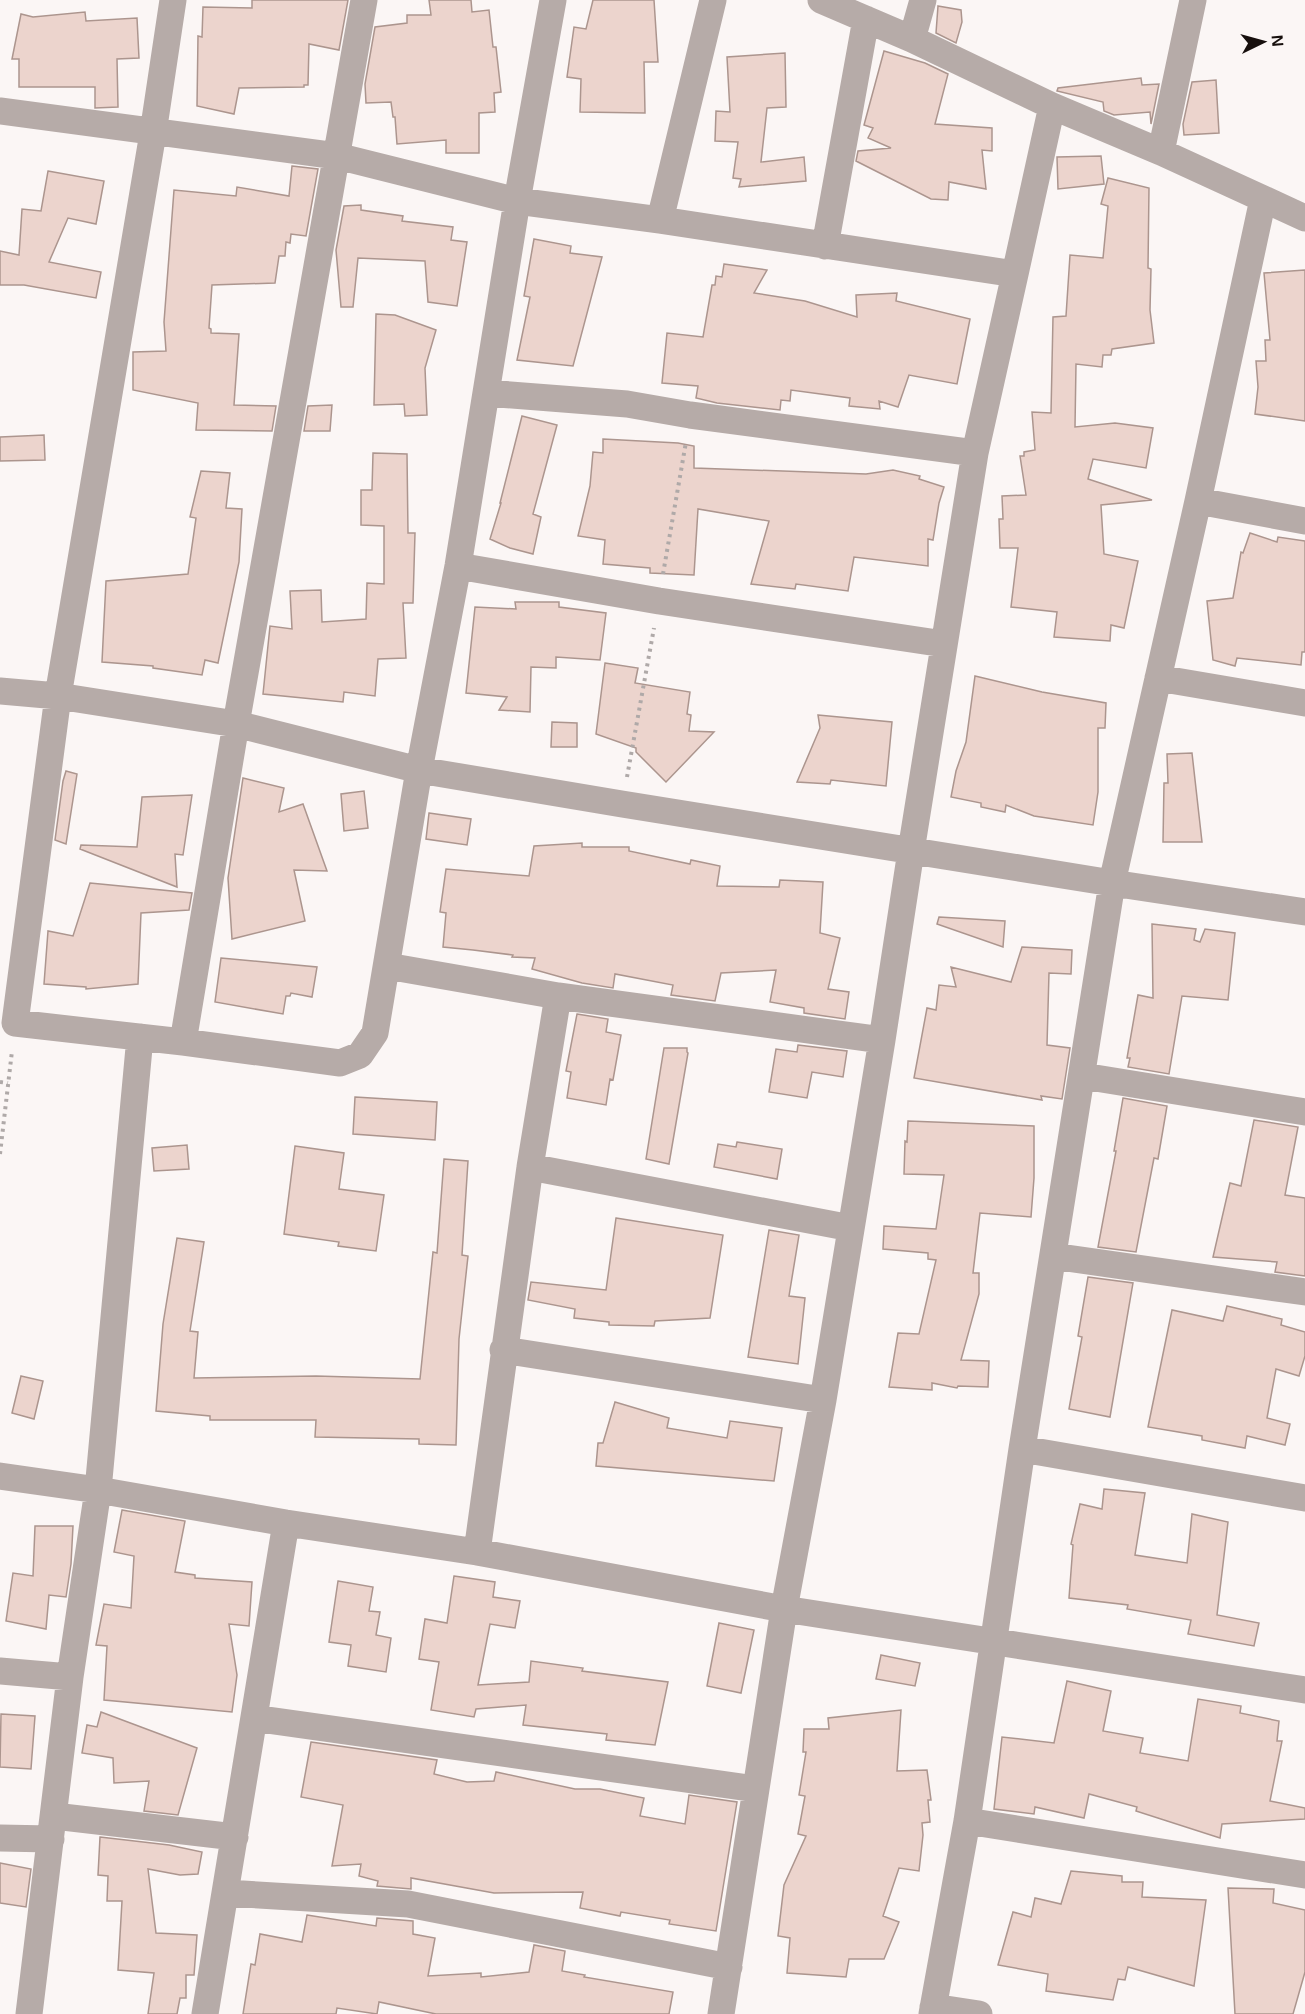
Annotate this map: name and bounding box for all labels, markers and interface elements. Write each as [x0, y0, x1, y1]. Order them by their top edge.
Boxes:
north arrow [1233, 12, 1293, 72]
text: N [1268, 34, 1286, 47]

